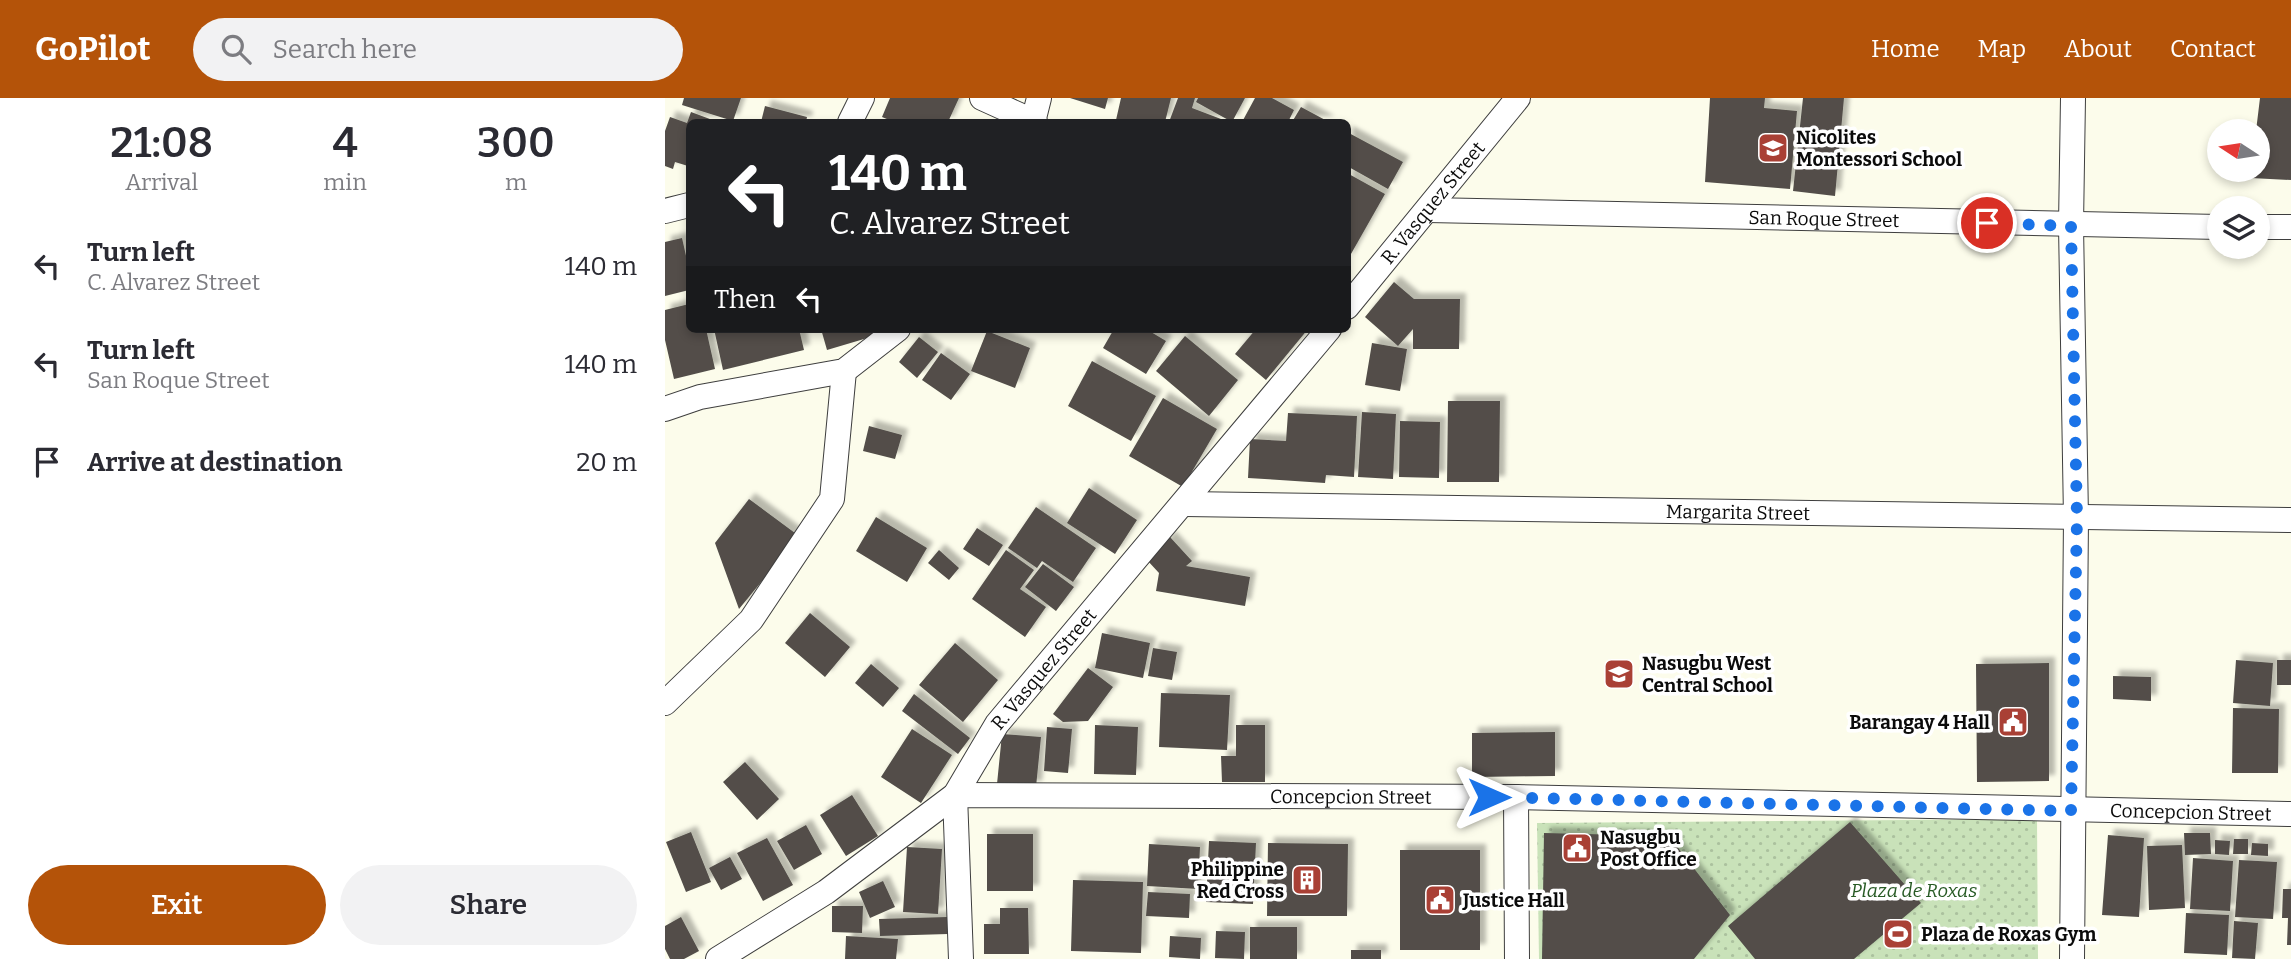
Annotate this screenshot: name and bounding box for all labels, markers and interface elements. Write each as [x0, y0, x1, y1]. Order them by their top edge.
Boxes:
search box [193, 18, 683, 81]
text: GoPilot [35, 29, 151, 69]
icon: search [217, 30, 255, 68]
text: Search here [273, 34, 417, 65]
text: Home [1871, 35, 1940, 63]
text: Map [1978, 35, 2026, 63]
text: About [2064, 35, 2132, 63]
text: Contact [2170, 35, 2256, 63]
text: 21:08 [110, 118, 213, 168]
text: 4 [332, 118, 358, 168]
text: 300 [477, 118, 555, 168]
north arrow [2207, 119, 2270, 182]
map controls [2207, 119, 2270, 259]
place label: Nicolites Montessori School [1796, 126, 1962, 171]
school or university icon: Nicolites Montessori School [1756, 131, 1790, 165]
street label: R. Vasquez Street [1376, 137, 1489, 268]
text: 140 m [829, 144, 967, 203]
icon: left [714, 147, 805, 238]
text: Arrival [125, 168, 198, 196]
text: min [323, 168, 367, 196]
text: m [505, 168, 527, 196]
pin [1957, 193, 2017, 253]
button: layers [2207, 196, 2270, 259]
text: C. Alvarez Street [829, 204, 1070, 242]
icon: arrive [1968, 204, 2006, 242]
street label: San Roque Street [1748, 205, 1900, 232]
text: Turn left [87, 237, 195, 268]
icon: left [28, 247, 66, 285]
text: 140 m [565, 251, 637, 282]
text: C. Alvarez Street [87, 268, 260, 296]
icon: left [790, 280, 828, 318]
text: Then [714, 284, 776, 315]
text: Turn left [87, 335, 195, 366]
icon: left [28, 345, 66, 383]
text: 140 m [565, 349, 637, 380]
text: San Roque Street [87, 366, 270, 394]
icon: arrive [28, 443, 66, 481]
text: Arrive at destination [87, 447, 342, 478]
text: 20 m [576, 447, 637, 478]
street label: Margarita Street [1666, 499, 1810, 525]
street label: R. Vasquez Street [986, 603, 1101, 734]
place label: Nasugbu West Central School [1642, 652, 1773, 697]
school or university icon: Nasugbu West Central School [1602, 657, 1636, 691]
public building icon: Barangay 4 Hall [1996, 705, 2030, 739]
place label: Barangay 4 Hall [1849, 711, 1990, 734]
position arrow [1452, 760, 1526, 834]
street label: Concepcion Street [1270, 785, 1432, 808]
street label: Concepcion Street [2110, 799, 2272, 825]
place label: Nasugbu Post Office [1600, 826, 1697, 871]
public building icon: Nasugbu Post Office [1560, 831, 1594, 865]
place label: Philippine Red Cross [1191, 858, 1284, 903]
building icon: Philippine Red Cross [1290, 863, 1324, 897]
button: Exit [28, 865, 326, 945]
button: Share [340, 865, 637, 945]
park label: Plaza de Roxas [1851, 879, 1977, 902]
public building icon: Justice Hall [1423, 883, 1457, 917]
place label: Justice Hall [1462, 889, 1565, 912]
sports icon: Plaza de Roxas Gym [1881, 917, 1915, 951]
place label: Plaza de Roxas Gym [1921, 923, 2096, 946]

